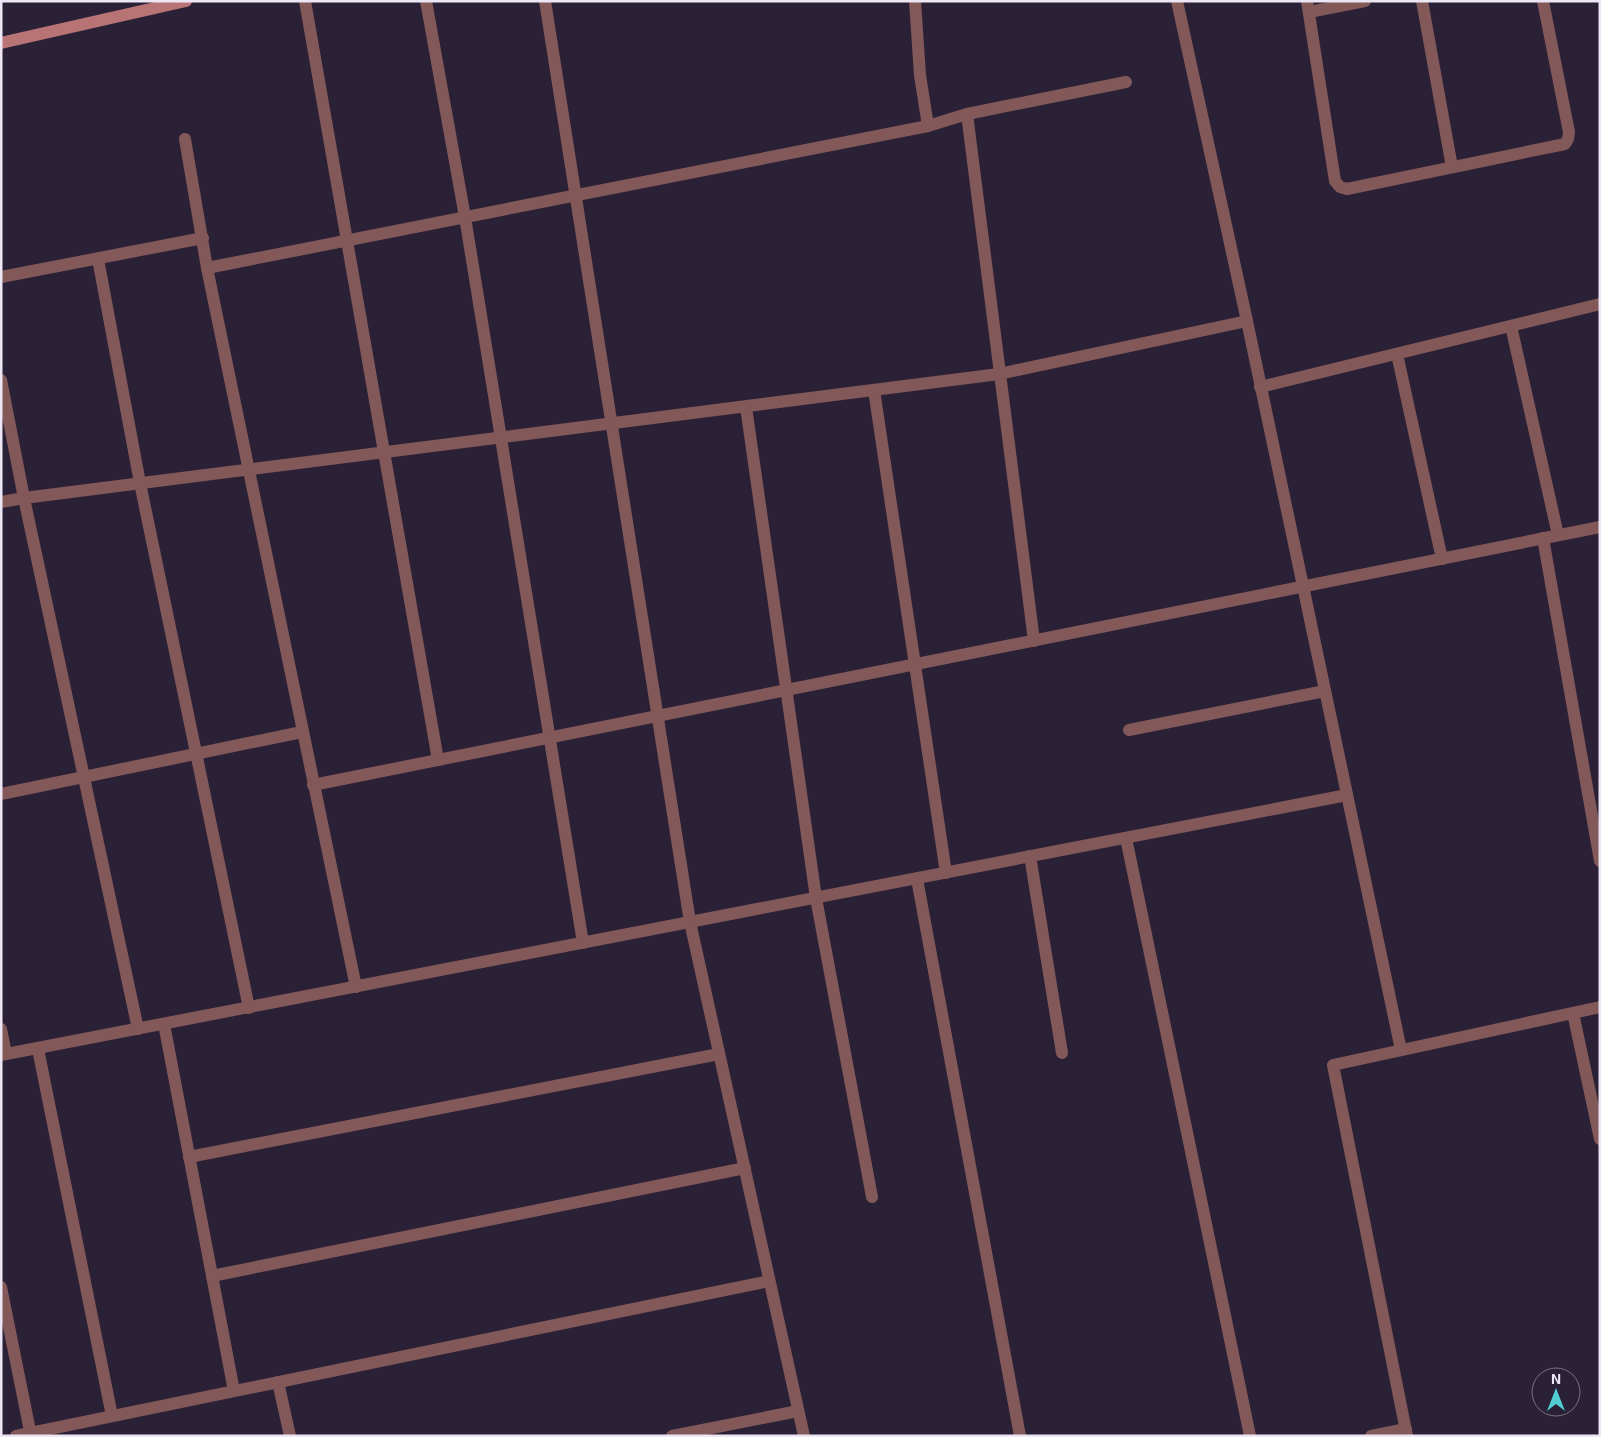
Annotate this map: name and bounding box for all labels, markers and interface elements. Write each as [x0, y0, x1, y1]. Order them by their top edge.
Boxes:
north arrow [1531, 1367, 1581, 1417]
text: N [1551, 1370, 1561, 1387]

